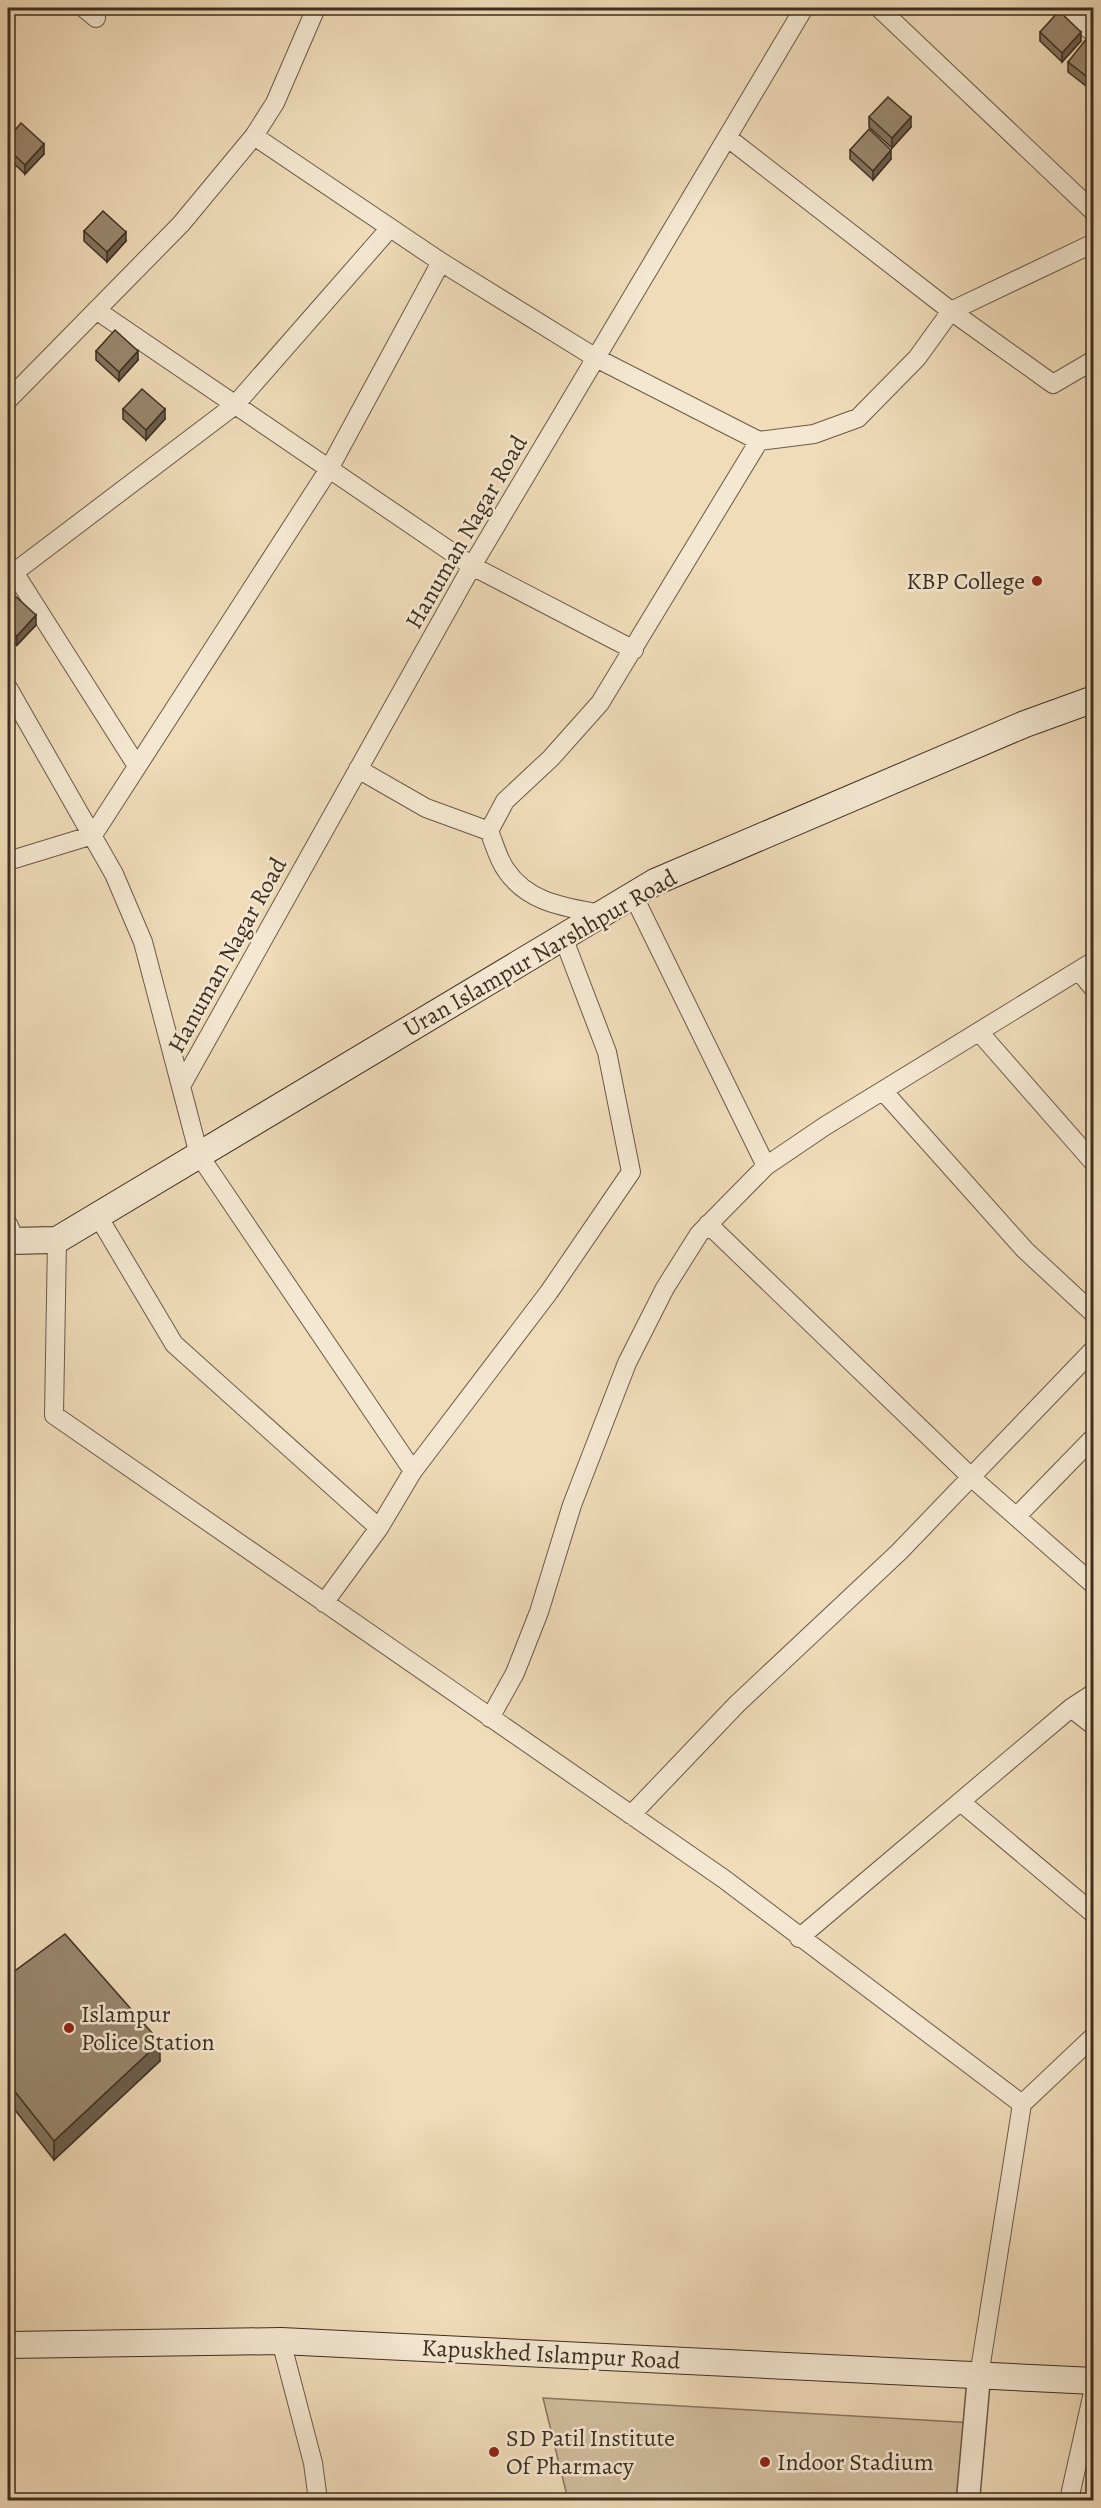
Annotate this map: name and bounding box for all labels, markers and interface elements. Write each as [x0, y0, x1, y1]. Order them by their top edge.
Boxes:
street label: Hanuman Nagar Road [397, 429, 535, 635]
place label: KBP College [906, 565, 1025, 597]
marker: KBP College [1030, 574, 1044, 588]
street label: Hanuman Nagar Road [160, 851, 294, 1058]
street label: Uran Islampur Narshhpur Road [398, 862, 682, 1044]
place label: Islampur Police Station [81, 1998, 215, 2058]
marker: Islampur Police Station [62, 2021, 76, 2035]
street label: Kapuskhed Islampur Road [421, 2331, 681, 2377]
place label: SD Patil Institute Of Pharmacy [506, 2422, 675, 2482]
marker: SD Patil Institute Of Pharmacy [487, 2445, 501, 2459]
place label: Indoor Stadium [777, 2446, 934, 2478]
marker: Indoor Stadium [758, 2455, 772, 2469]

